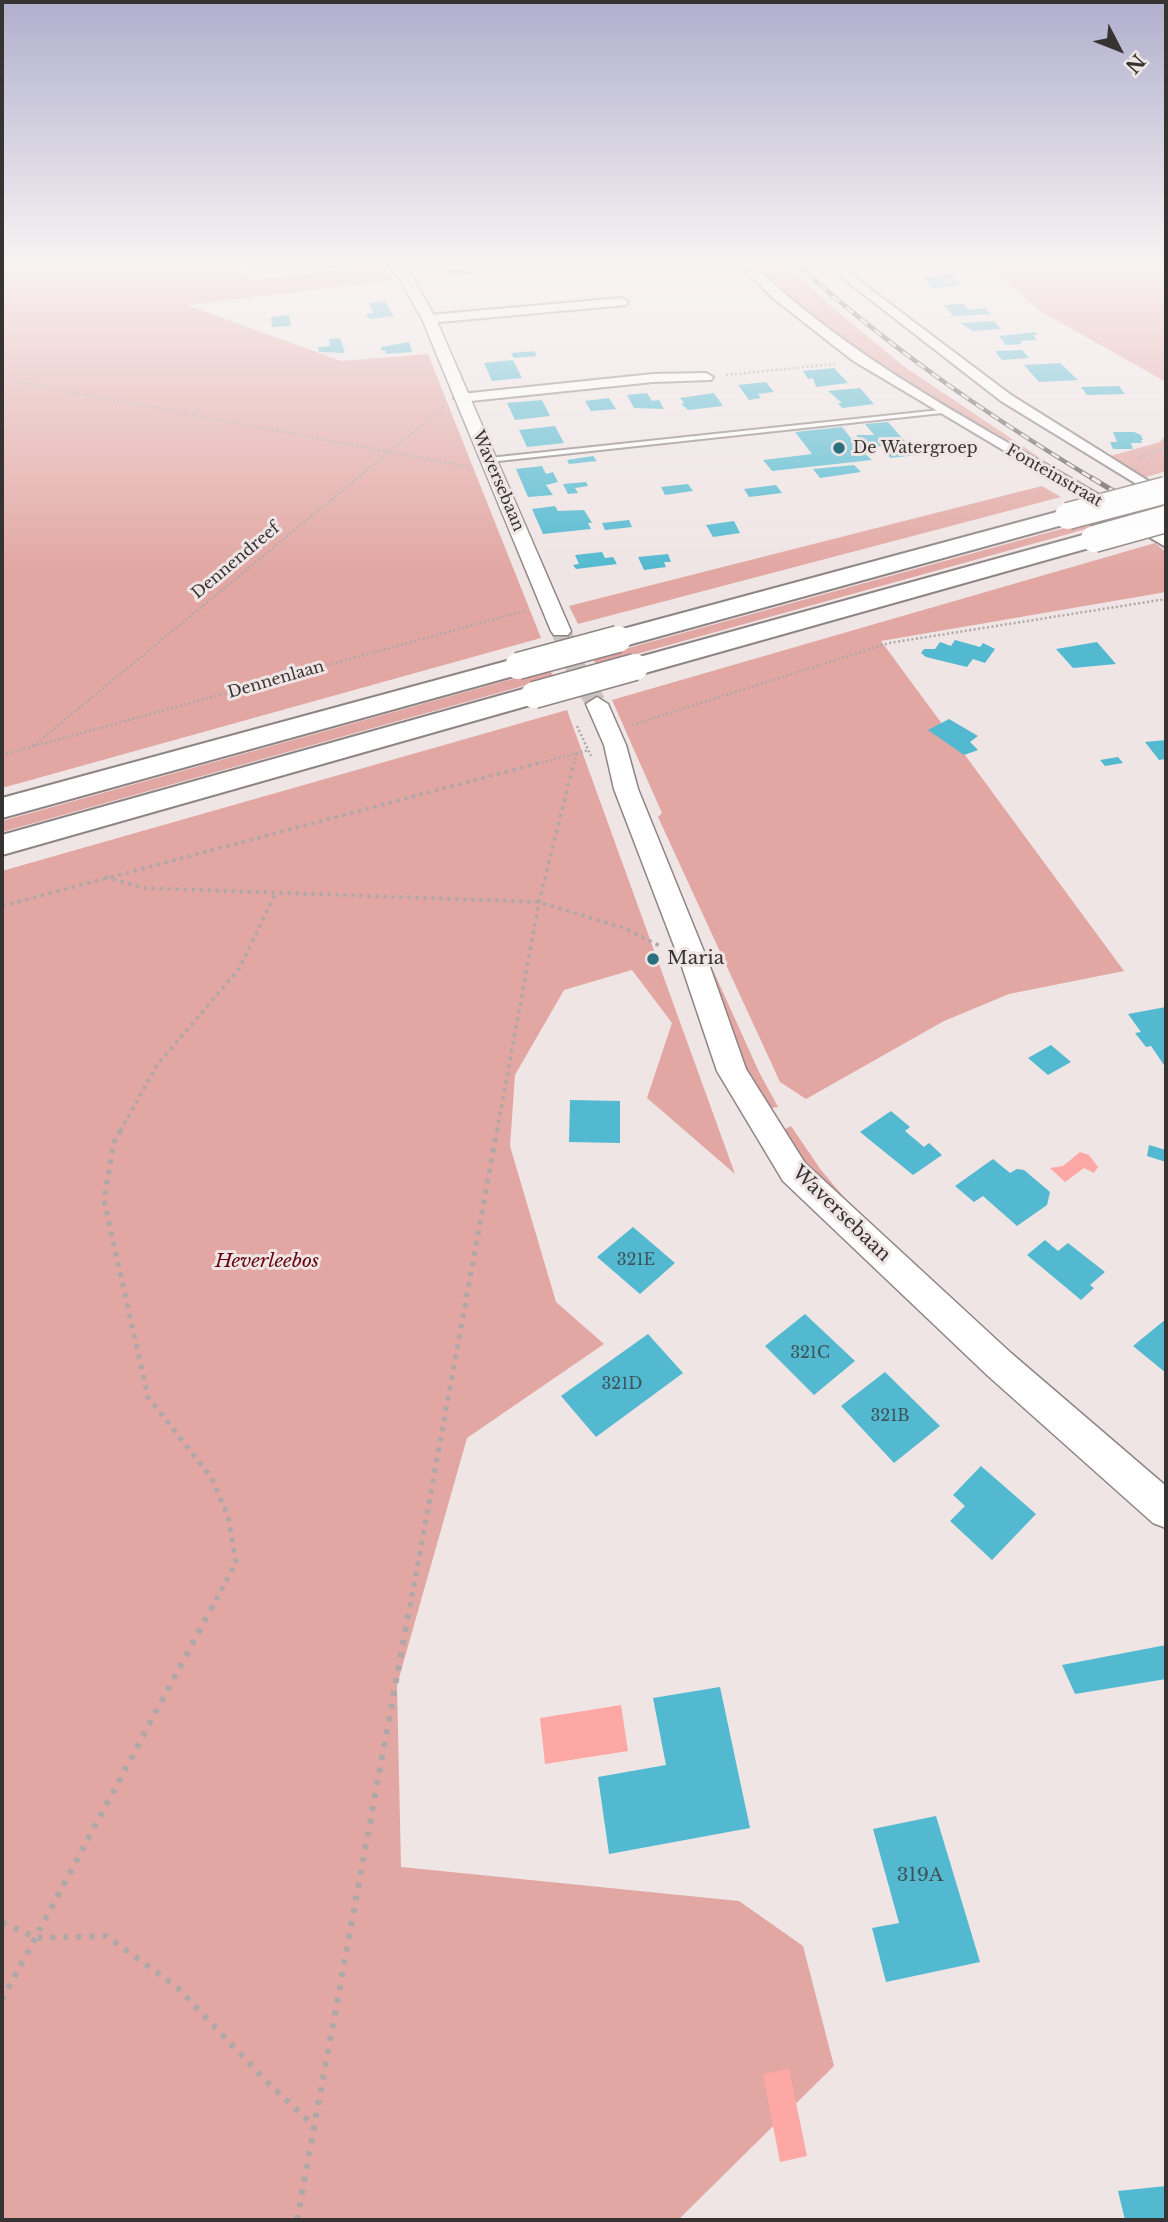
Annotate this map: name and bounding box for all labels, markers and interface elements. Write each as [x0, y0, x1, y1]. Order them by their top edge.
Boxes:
north arrow [1084, 14, 1154, 84]
text: N [1120, 49, 1150, 78]
street label: Waversebaan [468, 428, 528, 534]
place label: De Watergroep [853, 438, 978, 458]
marker: De Watergroep [831, 440, 847, 456]
street label: Fonteinstraat [1002, 441, 1106, 511]
street label: Dennendreef [188, 519, 284, 603]
street label: Dennenlaan [226, 657, 326, 703]
place label: Maria [667, 948, 724, 970]
marker: Maria [645, 951, 661, 967]
street label: Waversebaan [787, 1161, 895, 1267]
house number: 321E [617, 1250, 655, 1270]
park label: Heverleebos [215, 1251, 319, 1273]
house number: 321C [790, 1343, 830, 1363]
house number: 321D [602, 1374, 642, 1394]
house number: 321B [870, 1406, 910, 1426]
house number: 319A [897, 1865, 943, 1887]

